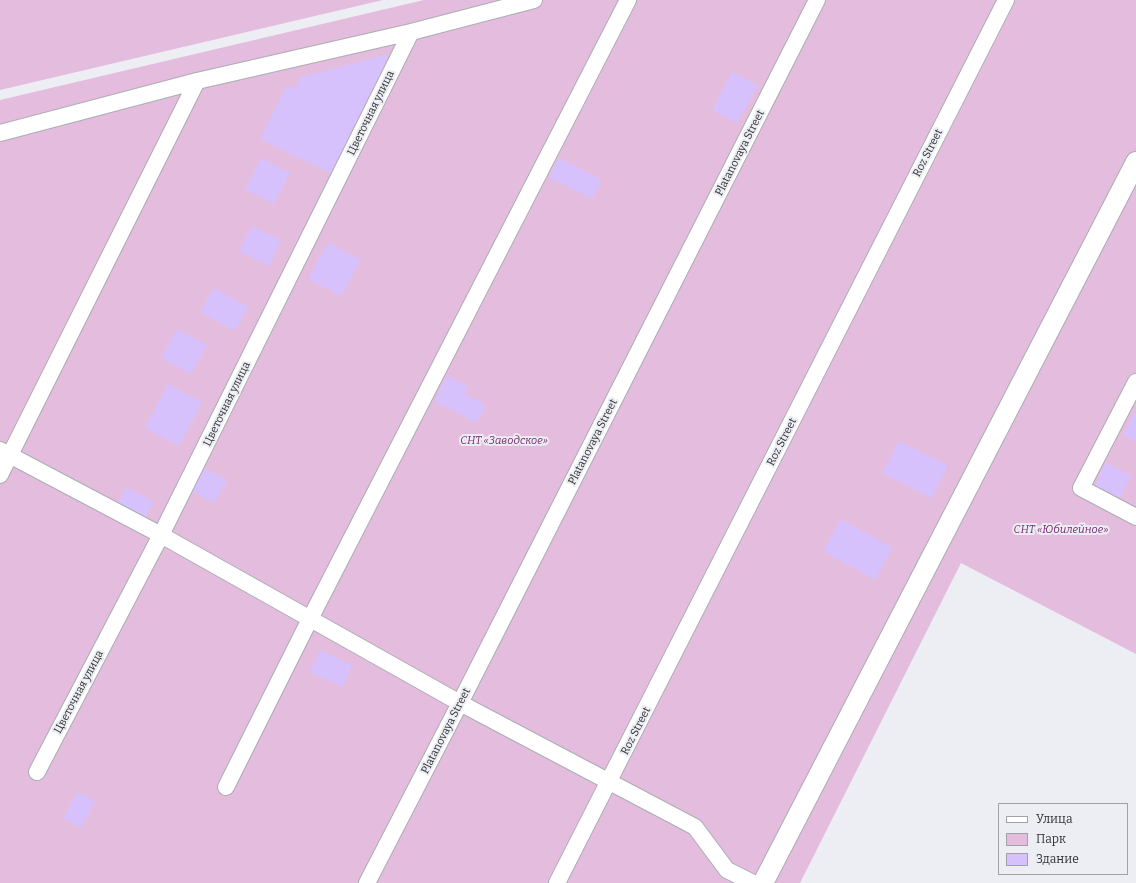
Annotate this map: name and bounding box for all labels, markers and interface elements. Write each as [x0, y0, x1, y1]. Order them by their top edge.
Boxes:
street label: Цветочная улица [345, 68, 397, 158]
street label: Platanovaya Street [713, 108, 767, 198]
street label: Roz Street [910, 127, 946, 179]
street label: Цветочная улица [201, 359, 253, 449]
street label: Platanovaya Street [566, 397, 620, 487]
street label: Roz Street [764, 416, 800, 468]
park label: СНТ «Заводское» [460, 434, 548, 448]
park label: СНТ «Юбилейное» [1014, 523, 1108, 537]
street label: Цветочная улица [51, 648, 107, 736]
street label: Platanovaya Street [419, 686, 473, 776]
street label: Roz Street [618, 705, 654, 757]
legend [998, 803, 1128, 875]
text: Улица [1036, 812, 1072, 826]
text: Парк [1036, 832, 1066, 846]
text: Здание [1036, 852, 1079, 866]

